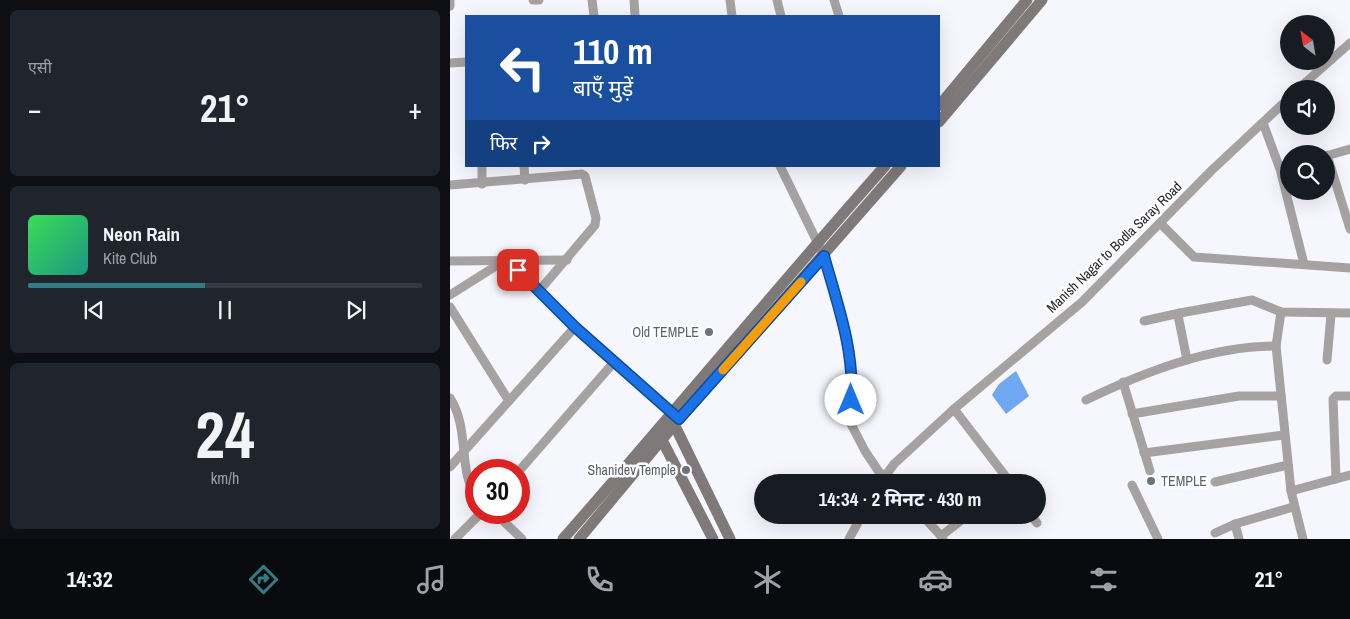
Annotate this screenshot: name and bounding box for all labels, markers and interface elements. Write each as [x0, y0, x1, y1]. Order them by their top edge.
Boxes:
north arrow [1280, 15, 1335, 70]
map controls [1280, 15, 1335, 200]
text: 110 m [573, 28, 653, 75]
icon: left [490, 35, 555, 100]
text: एसी [28, 56, 52, 78]
text: बाएँ मुड़ें [573, 73, 633, 103]
button: sound [1280, 80, 1335, 135]
text: 21° [200, 83, 250, 134]
text: − [28, 90, 41, 128]
text: + [409, 90, 422, 128]
text: फिर [490, 130, 517, 156]
icon: right [527, 130, 555, 158]
button: search [1280, 145, 1335, 200]
street label: Manish Nagar to Bodla Saray Road [1043, 178, 1185, 316]
text: Neon Rain [103, 221, 180, 247]
text: Kite Club [103, 247, 157, 269]
pin [497, 249, 539, 291]
icon: arrive [504, 256, 532, 284]
icon: previous [80, 296, 108, 324]
icon: pause [211, 296, 239, 324]
icon: next [342, 296, 370, 324]
place label: Old TEMPLE [632, 323, 699, 341]
marker: Old TEMPLE [703, 326, 715, 338]
position arrow [824, 373, 876, 425]
text: 24 [195, 391, 255, 478]
speed limit sign: 30 [465, 459, 530, 524]
place label: Shanidev Temple [587, 461, 676, 479]
marker: Shanidev Temple [680, 464, 692, 476]
text: km/h [211, 467, 239, 489]
place label: TEMPLE [1161, 472, 1207, 490]
marker: TEMPLE [1145, 475, 1157, 487]
text: 14:34 · 2 मिनट · 430 m [819, 486, 981, 512]
icon: directions [246, 562, 281, 597]
icon: music [414, 562, 449, 597]
icon: phone [582, 562, 617, 597]
icon: climate [750, 562, 785, 597]
icon: car [918, 562, 953, 597]
icon: filters [1086, 562, 1121, 597]
text: 14:32 [67, 564, 113, 594]
text: 21° [1254, 564, 1283, 594]

